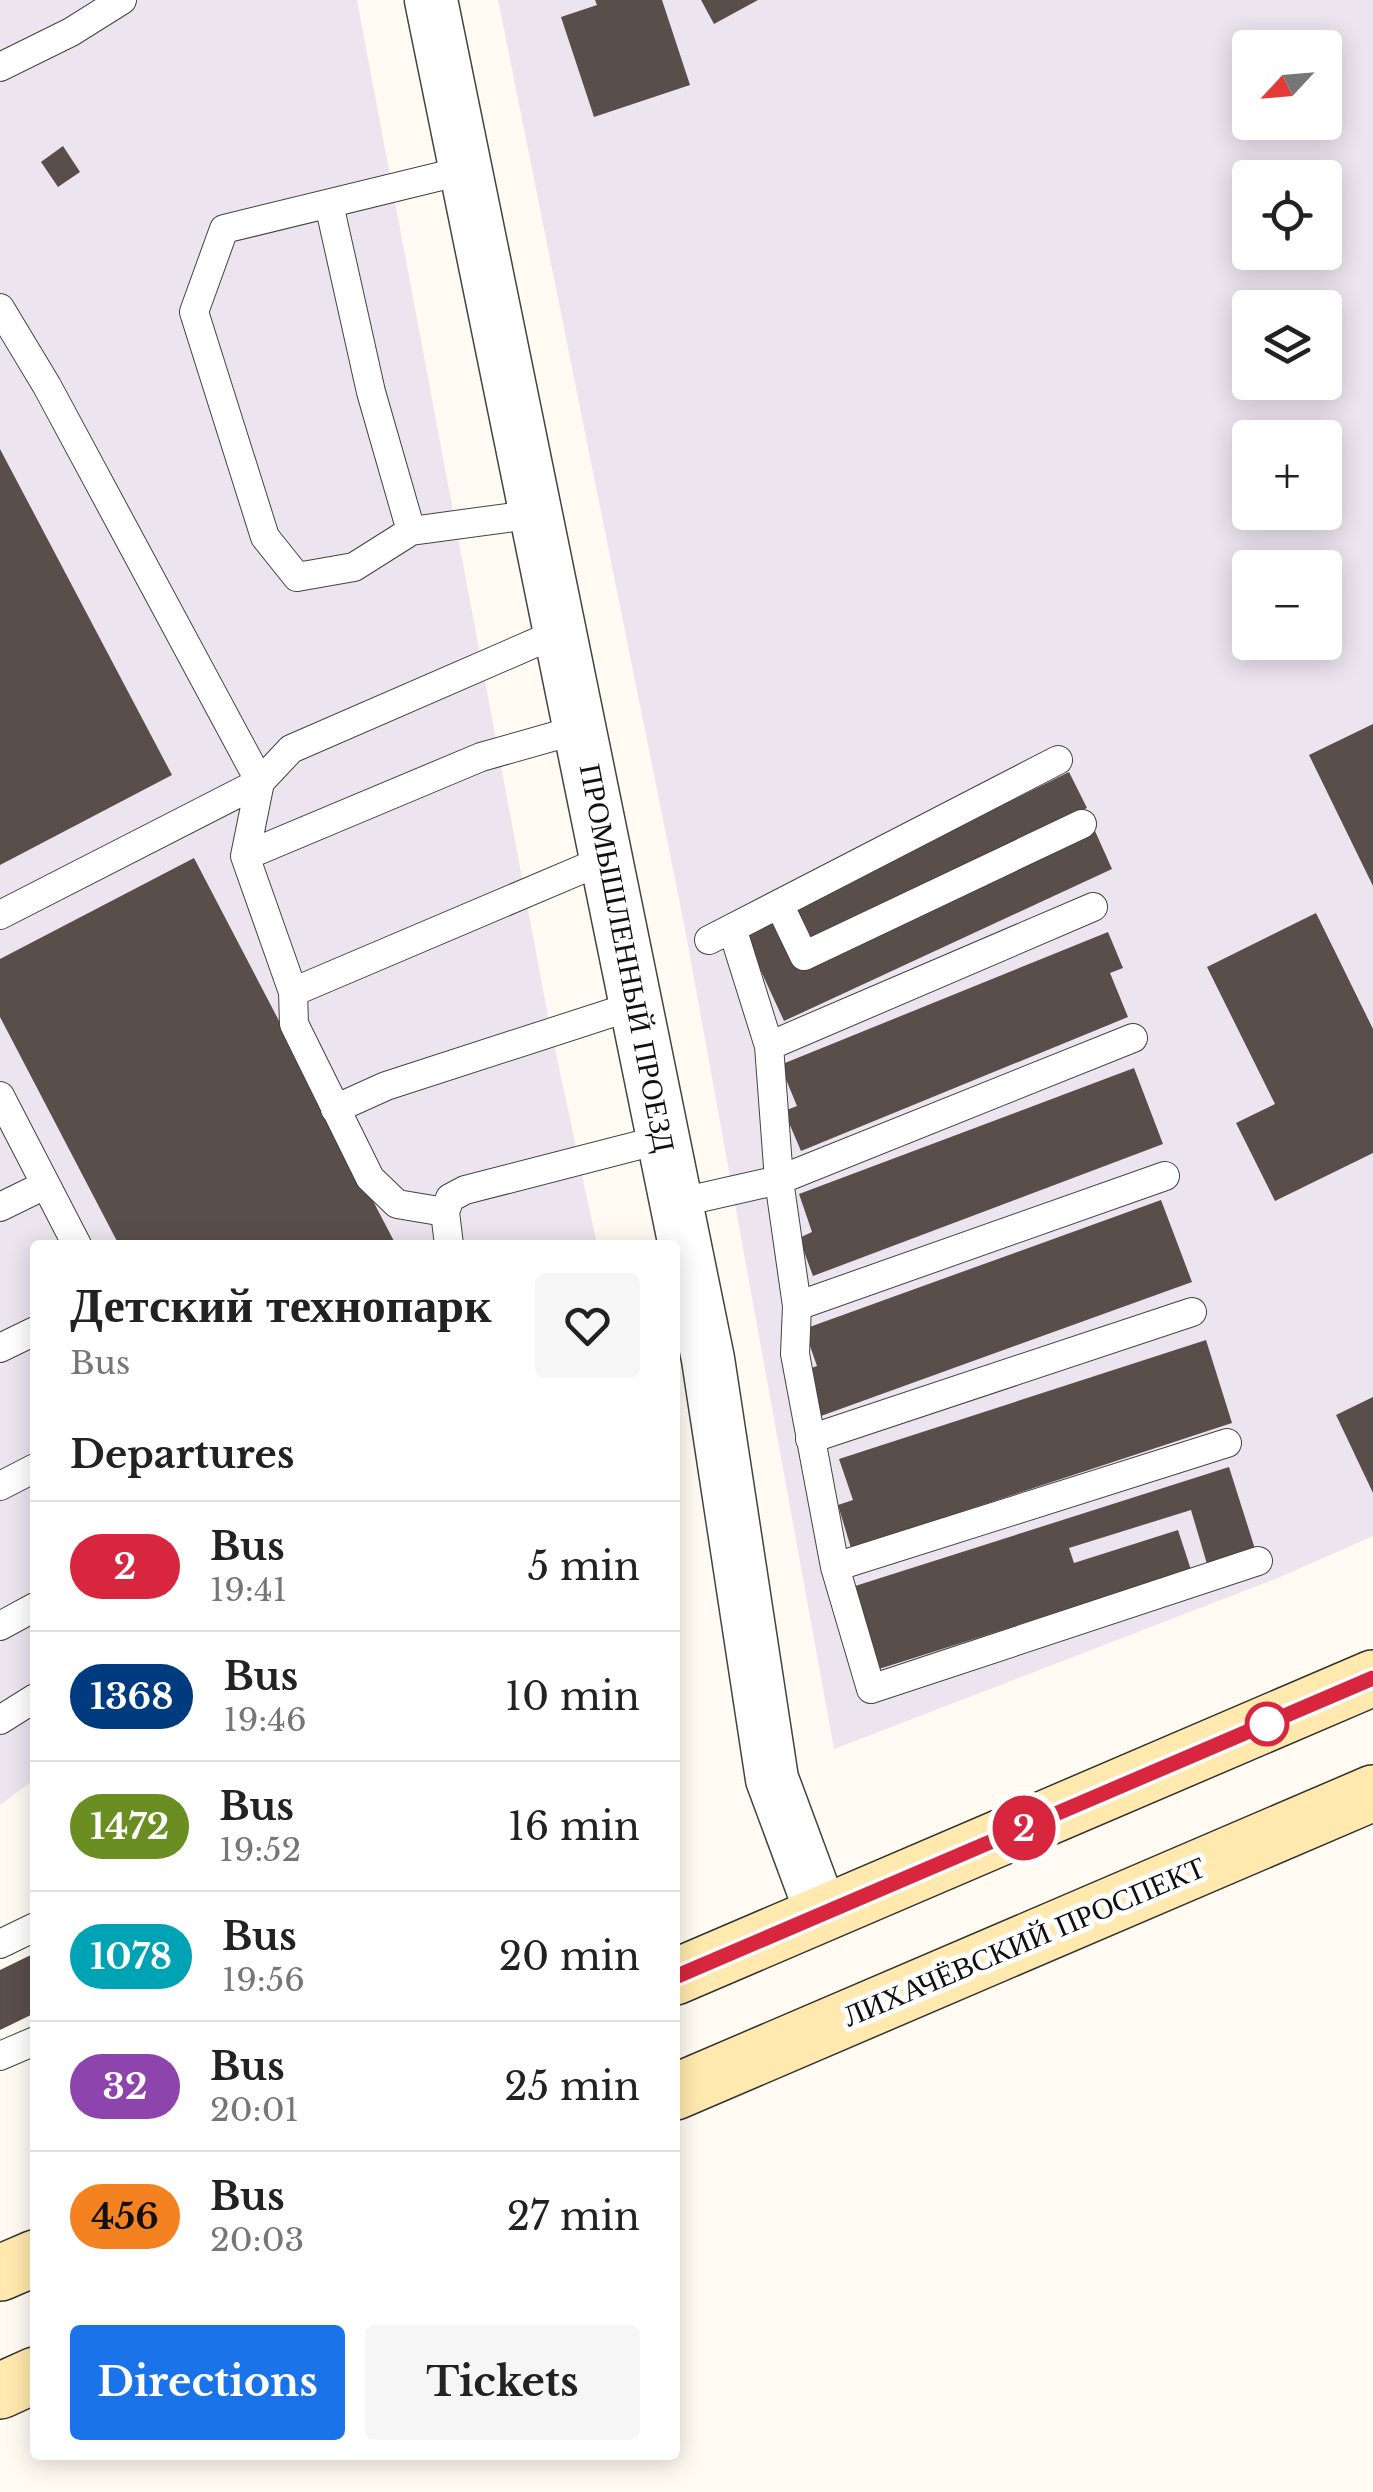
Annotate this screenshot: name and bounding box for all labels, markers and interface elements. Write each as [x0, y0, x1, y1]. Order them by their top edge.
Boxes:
north arrow [1232, 30, 1342, 140]
map controls [1232, 30, 1342, 660]
button: locate [1232, 160, 1342, 270]
button: layers [1232, 290, 1342, 400]
button: + [1232, 420, 1342, 530]
button: − [1232, 550, 1342, 660]
street label: ПРОМЫШЛЕННЫЙ ПРОЕЗД [572, 761, 683, 1155]
button: heart [535, 1273, 640, 1378]
text: Детский технопарк [70, 1275, 492, 1335]
text: Bus [70, 1343, 130, 1383]
text: Departures [70, 1431, 294, 1478]
text: Bus [210, 1523, 285, 1570]
text: 5 min [528, 1543, 640, 1590]
text: 2 [114, 1545, 136, 1588]
text: 19:41 [210, 1570, 287, 1610]
text: Bus [223, 1653, 298, 1700]
text: 10 min [505, 1673, 640, 1720]
text: 1368 [90, 1675, 173, 1718]
text: 19:46 [223, 1700, 307, 1740]
unlabelled marker [1246, 1703, 1288, 1745]
text: Bus [219, 1783, 294, 1830]
line badge: 2 [992, 1796, 1056, 1860]
text: 16 min [508, 1803, 640, 1850]
text: 1472 [90, 1805, 169, 1848]
text: 2 [1013, 1807, 1035, 1850]
text: 19:52 [219, 1830, 301, 1870]
street label: ЛИХАЧЁВСКИЙ ПРОСПЕКТ [837, 1848, 1210, 2035]
text: Bus [222, 1913, 297, 1960]
text: 20 min [499, 1933, 640, 1980]
text: 1078 [90, 1935, 172, 1978]
text: 19:56 [222, 1960, 305, 2000]
text: Bus [210, 2043, 285, 2090]
text: 25 min [504, 2063, 640, 2110]
text: 32 [102, 2065, 148, 2108]
text: 20:01 [210, 2090, 299, 2130]
text: Bus [210, 2173, 285, 2220]
text: 27 min [507, 2193, 640, 2240]
text: 456 [91, 2195, 159, 2238]
text: 20:03 [210, 2220, 304, 2260]
button: Directions [70, 2325, 345, 2440]
button: Tickets [365, 2325, 640, 2440]

